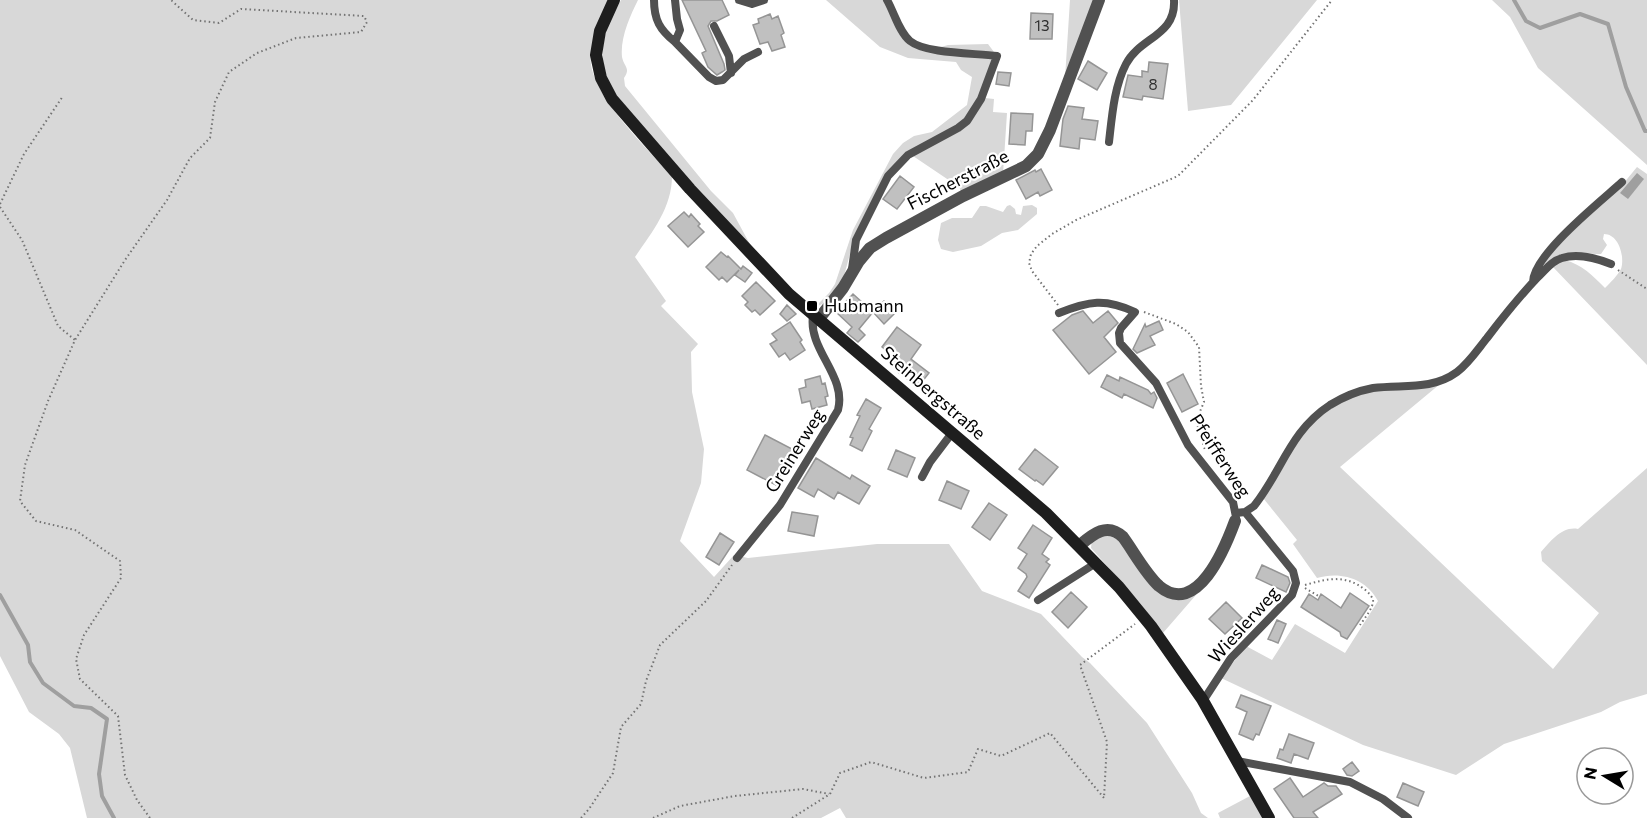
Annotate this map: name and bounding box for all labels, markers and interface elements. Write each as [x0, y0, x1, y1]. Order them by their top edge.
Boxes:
house number: 13 [1035, 16, 1049, 34]
house number: 8 [1148, 75, 1158, 93]
street label: Fischerstraße [903, 144, 1012, 214]
place label: Hubmann [824, 294, 904, 316]
marker: Hubmann [805, 299, 819, 313]
street label: Steinbergstraße [877, 341, 990, 444]
street label: Greinerweg [760, 404, 829, 496]
street label: Pfeifferweg [1186, 409, 1256, 502]
street label: Wieslerweg [1203, 581, 1283, 667]
north arrow [1575, 746, 1635, 806]
text: N [1579, 765, 1600, 781]

